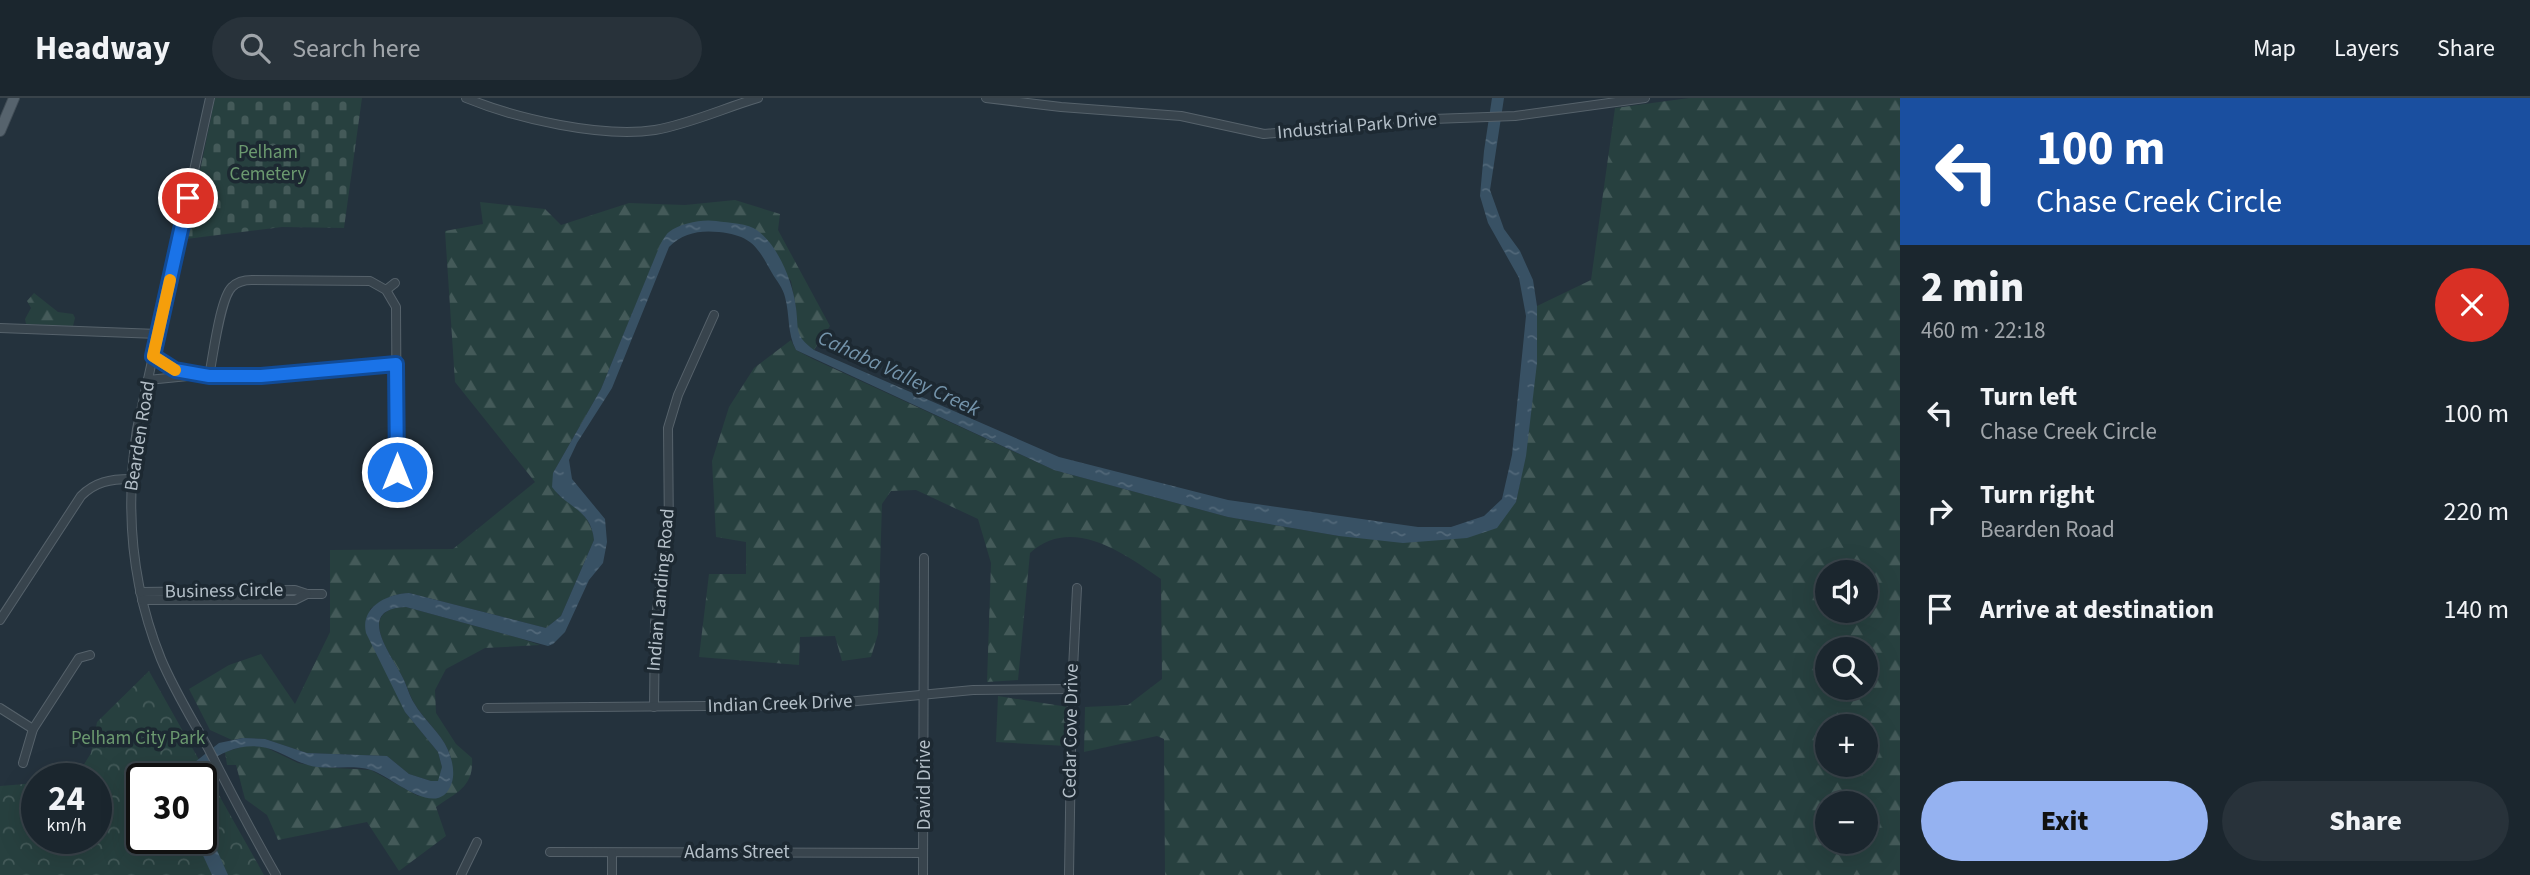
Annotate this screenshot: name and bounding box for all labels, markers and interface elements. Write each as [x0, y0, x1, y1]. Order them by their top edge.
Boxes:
search box [212, 17, 702, 80]
text: Headway [35, 25, 170, 72]
icon: search [236, 29, 274, 67]
text: Search here [292, 30, 420, 67]
text: Map [2253, 31, 2296, 66]
text: Layers [2334, 31, 2399, 66]
text: Share [2437, 31, 2495, 66]
street label: Industrial Park Drive [1276, 106, 1438, 146]
text: 100 m [2036, 114, 2165, 184]
icon: left [1921, 126, 2012, 217]
park label: Pelham Cemetery [230, 139, 307, 188]
pin [158, 168, 218, 228]
icon: arrive [169, 179, 207, 217]
text: Chase Creek Circle [2036, 179, 2282, 225]
text: 2 min [1921, 258, 2024, 318]
button: close [2435, 268, 2509, 342]
text: 460 m · 22:18 [1921, 314, 2045, 347]
water label: Cahaba Valley Creek [813, 322, 986, 424]
text: Turn left [1980, 378, 2077, 415]
street label: Bearden Road [118, 379, 162, 493]
icon: left [1921, 394, 1959, 432]
text: 100 m [2443, 395, 2509, 432]
text: Chase Creek Circle [1980, 415, 2157, 448]
position arrow [360, 435, 434, 509]
text: Turn right [1980, 476, 2095, 513]
icon: right [1921, 492, 1959, 530]
text: 220 m [2443, 493, 2509, 530]
street label: Indian Landing Road [640, 507, 682, 673]
text: Bearden Road [1980, 513, 2115, 546]
map controls [1815, 560, 1878, 854]
button: sound [1815, 560, 1878, 623]
street label: Business Circle [164, 576, 284, 606]
icon: arrive [1921, 590, 1959, 628]
text: Arrive at destination [1980, 591, 2214, 628]
text: 140 m [2443, 591, 2509, 628]
button: search [1815, 637, 1878, 700]
street label: Cedar Cove Drive [1056, 663, 1086, 799]
street label: Indian Creek Drive [707, 688, 853, 720]
button: + [1815, 714, 1878, 777]
park label: Pelham City Park [71, 725, 206, 752]
street label: David Drive [911, 740, 938, 830]
speed limit sign: 30 [126, 763, 217, 854]
text: 24 [48, 774, 85, 824]
button: Exit [1921, 781, 2208, 861]
button: Share [2222, 781, 2509, 861]
button: − [1815, 791, 1878, 854]
text: km/h [47, 813, 86, 838]
street label: Adams Street [684, 839, 790, 866]

